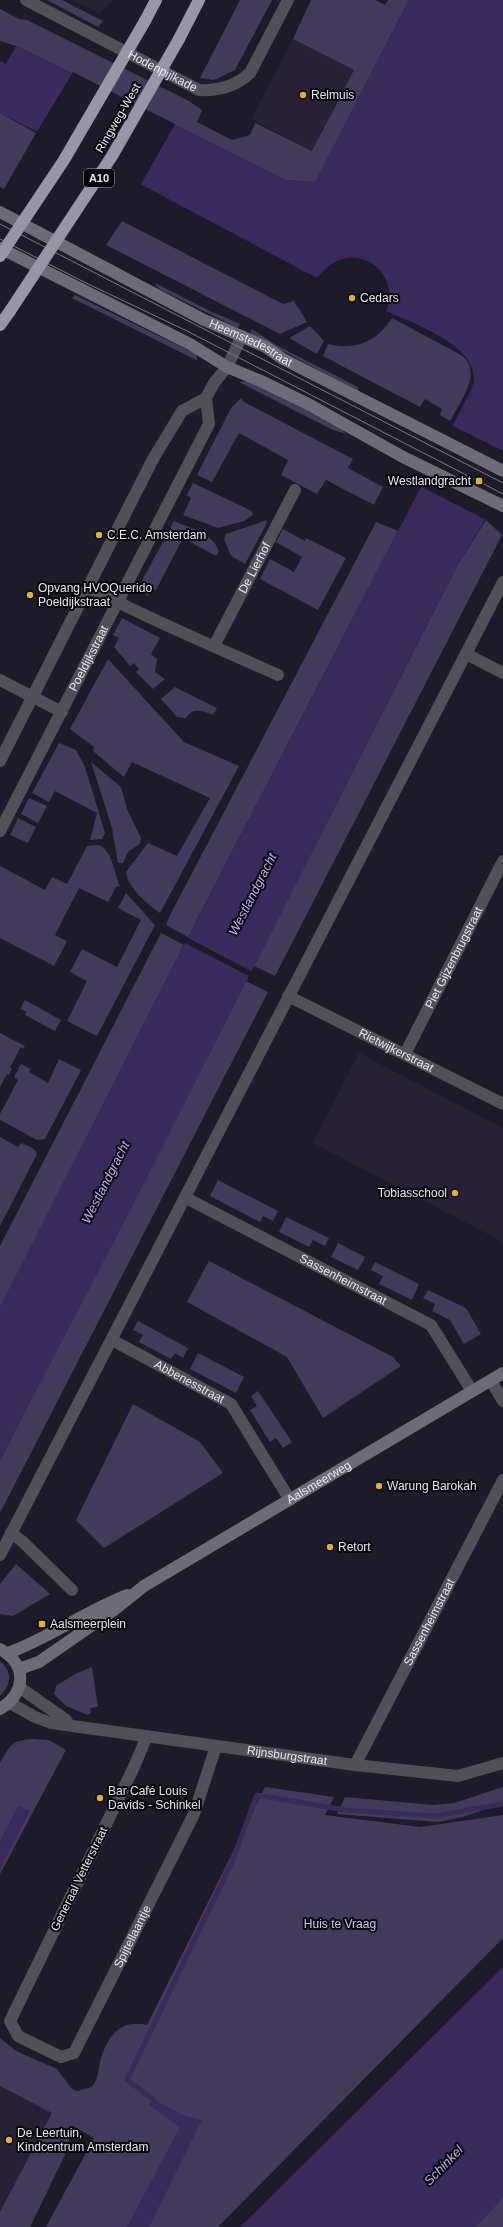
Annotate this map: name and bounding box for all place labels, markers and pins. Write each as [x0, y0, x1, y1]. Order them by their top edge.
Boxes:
place label: Relmuis [311, 88, 354, 102]
marker: Relmuis [298, 90, 308, 100]
place label: Cedars [360, 291, 399, 305]
marker: Cedars [347, 293, 357, 303]
place label: Westlandgracht [388, 474, 472, 488]
marker: Westlandgracht [474, 476, 484, 486]
place label: C.E.C. Amsterdam [107, 528, 206, 542]
marker: C.E.C. Amsterdam [94, 530, 104, 540]
place label: Opvang HVOQuerido Poeldijkstraat [38, 581, 152, 609]
marker: Opvang HVOQuerido Poeldijkstraat [25, 590, 35, 600]
place label: Tobiasschool [378, 1186, 447, 1200]
marker: Tobiasschool [450, 1188, 460, 1198]
place label: Warung Barokah [387, 1479, 477, 1493]
marker: Warung Barokah [374, 1481, 384, 1491]
place label: Retort [338, 1540, 371, 1554]
marker: Retort [325, 1542, 335, 1552]
place label: Aalsmeerplein [50, 1617, 126, 1631]
marker: Aalsmeerplein [37, 1619, 47, 1629]
place label: Bar Café Louis Davids - Schinkel [108, 1784, 201, 1812]
marker: Bar Café Louis Davids - Schinkel [95, 1793, 105, 1803]
place label: De Leertuin, Kindcentrum Amsterdam [17, 2126, 148, 2154]
marker: De Leertuin, Kindcentrum Amsterdam [4, 2135, 14, 2145]

